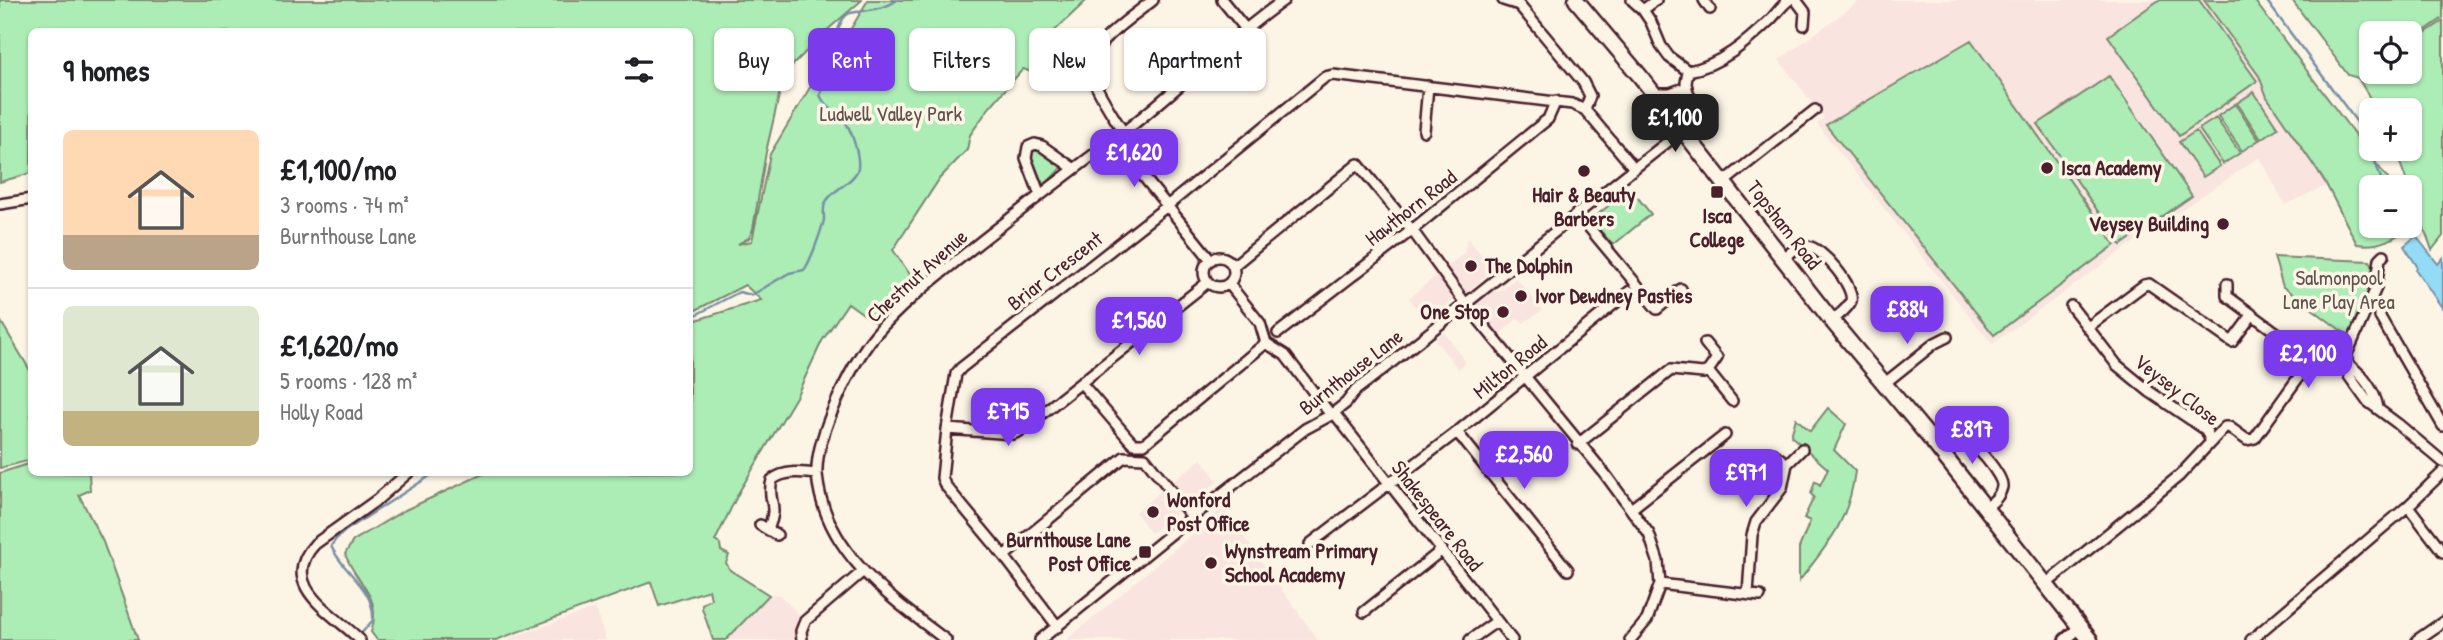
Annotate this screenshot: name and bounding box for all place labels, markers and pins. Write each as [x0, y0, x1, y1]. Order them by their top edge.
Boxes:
pin: £1,100 [1618, 94, 1732, 154]
pin: £1,620 [1077, 130, 1191, 189]
place label: Isca Academy [2061, 153, 2162, 183]
marker: Isca Academy [2039, 160, 2055, 176]
marker: Hair & Beauty Barbers [1576, 163, 1592, 179]
place label: Hair & Beauty Barbers [1532, 180, 1636, 233]
marker: Isca College [1709, 184, 1725, 200]
place label: Isca College [1689, 201, 1745, 255]
place label: Veysey Building [2089, 209, 2209, 239]
marker: Veysey Building [2215, 216, 2231, 232]
place label: The Dolphin [1484, 251, 1573, 281]
marker: The Dolphin [1463, 258, 1479, 274]
place label: Ivor Dewdney Pasties [1535, 281, 1692, 311]
pin: £884 [1866, 286, 1948, 346]
marker: Ivor Dewdney Pasties [1513, 288, 1529, 304]
place label: One Stop [1420, 297, 1490, 327]
pin: £1,560 [1082, 298, 1196, 357]
marker: One Stop [1495, 304, 1511, 320]
pin: £2,100 [2251, 330, 2365, 390]
pin: £715 [967, 388, 1049, 448]
pin: £817 [1931, 406, 2013, 466]
pin: £2,560 [1467, 432, 1581, 491]
pin: £971 [1705, 449, 1787, 509]
place label: Wonford Post Office [1167, 485, 1250, 538]
marker: Wonford Post Office [1145, 504, 1161, 520]
place label: Burnthouse Lane Post Office [1006, 525, 1132, 578]
place label: Wynstream Primary School Academy [1225, 536, 1378, 590]
marker: Burnthouse Lane Post Office [1137, 544, 1153, 560]
marker: Wynstream Primary School Academy [1203, 555, 1219, 571]

